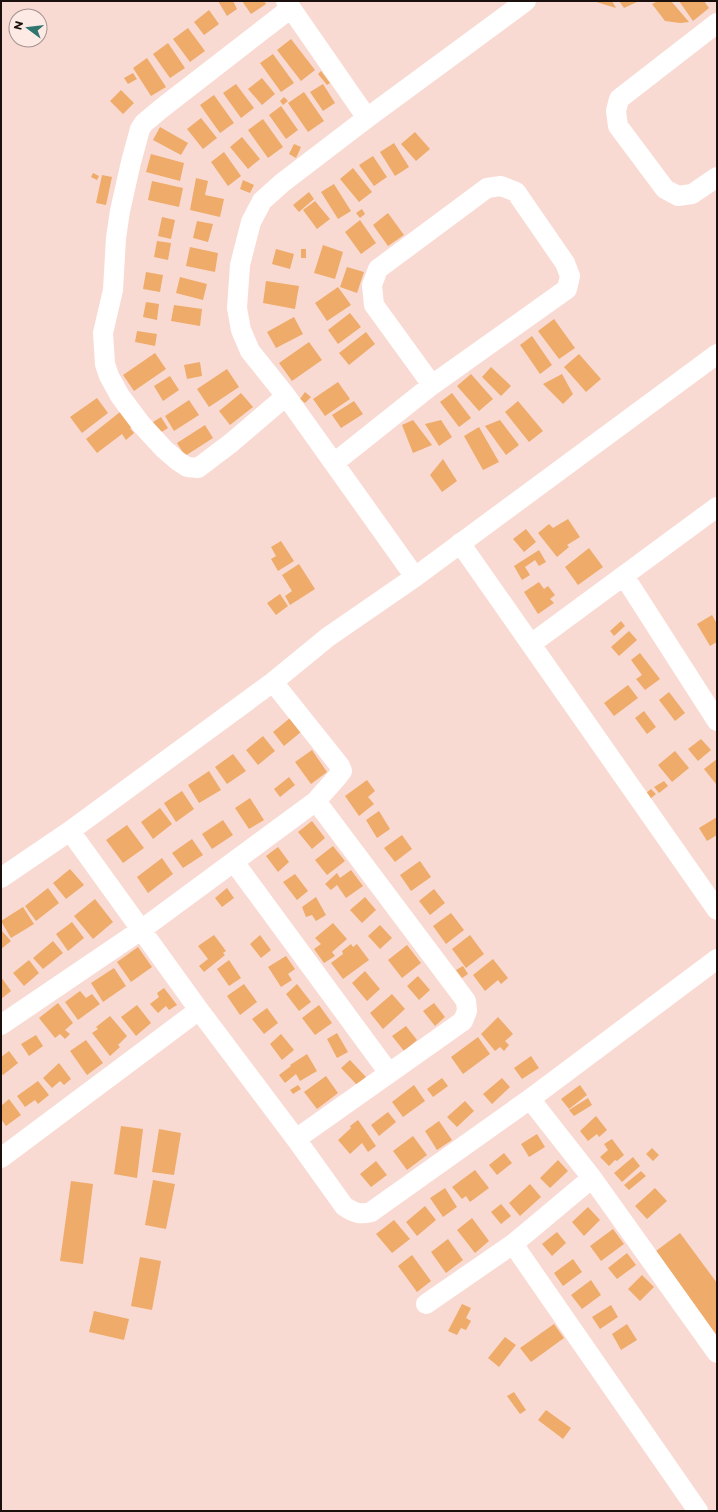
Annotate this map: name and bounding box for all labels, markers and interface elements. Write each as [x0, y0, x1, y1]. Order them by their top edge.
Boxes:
north arrow [8, 8, 48, 48]
text: N [10, 19, 26, 32]

